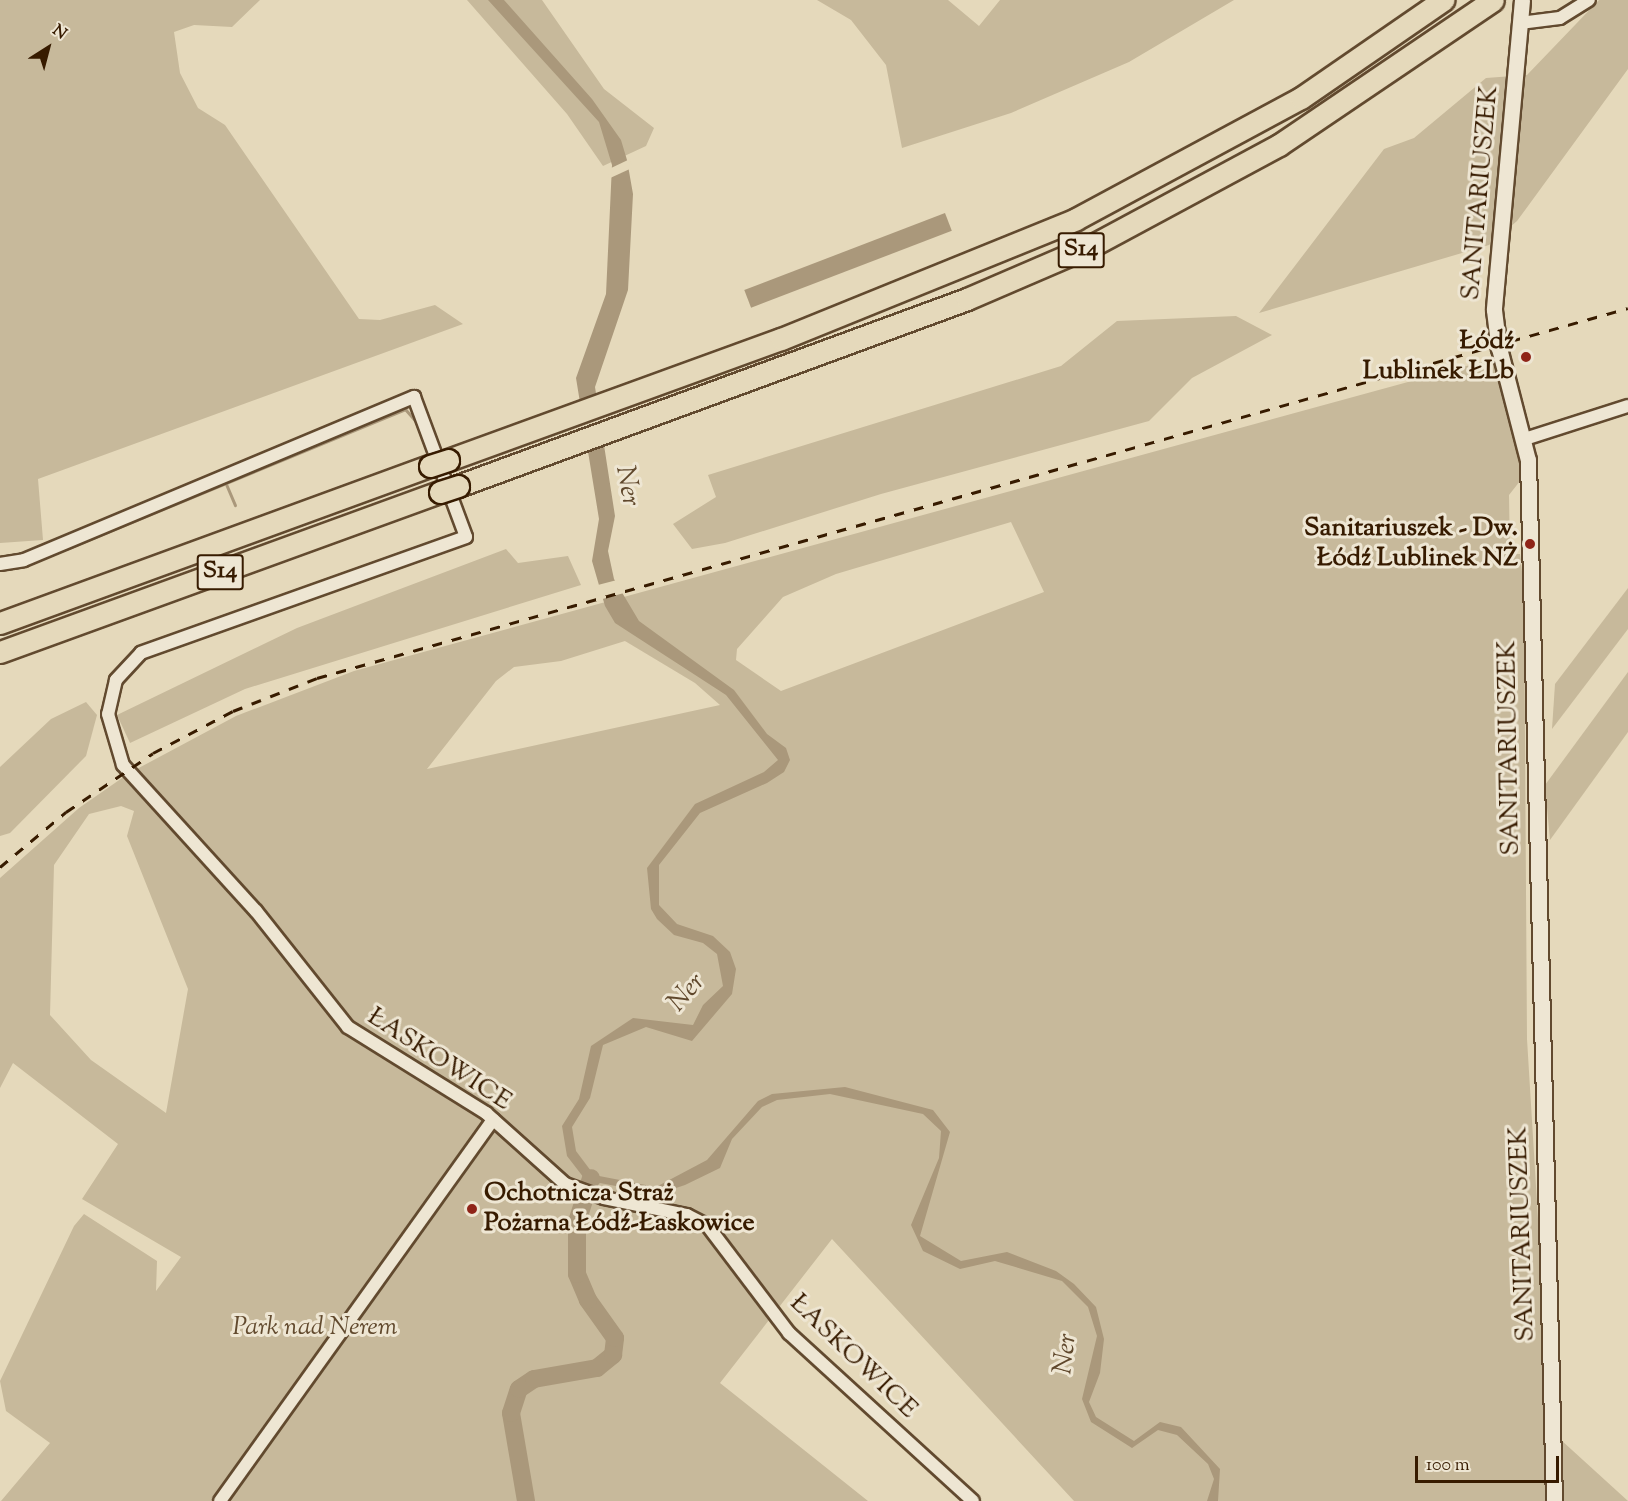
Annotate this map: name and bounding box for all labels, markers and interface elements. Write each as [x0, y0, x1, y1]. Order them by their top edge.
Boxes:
north arrow [18, 18, 78, 78]
text: N [47, 20, 71, 46]
street label: SANITARIUSZEK [1456, 84, 1506, 302]
road number: S14 [1057, 229, 1105, 271]
place label: Łódź Lublinek ŁLb [1363, 326, 1514, 388]
marker: Łódź Lublinek ŁLb [1519, 350, 1533, 364]
water label: Ner [608, 463, 646, 509]
place label: Sanitariuszek - Dw. Łódź Lublinek NŻ [1304, 513, 1518, 574]
marker: Sanitariuszek - Dw. Łódź Lublinek NŻ [1523, 537, 1537, 551]
road number: S14 [196, 551, 244, 593]
street label: SANITARIUSZEK [1493, 640, 1527, 856]
water label: Ner [661, 967, 713, 1019]
street label: ŁASKOWICE [361, 1002, 517, 1118]
street label: SANITARIUSZEK [1504, 1126, 1542, 1342]
place label: Ochotnicza Straż Pożarna Łódź-Łaskowice [484, 1178, 755, 1240]
marker: Ochotnicza Straż Pożarna Łódź-Łaskowice [465, 1202, 479, 1216]
street label: ŁASKOWICE [783, 1288, 923, 1426]
park label: Park nad Nerem [232, 1312, 398, 1344]
water label: Ner [1047, 1332, 1085, 1376]
scale bar [1418, 1444, 1562, 1482]
text: 100 m [1426, 1453, 1470, 1479]

